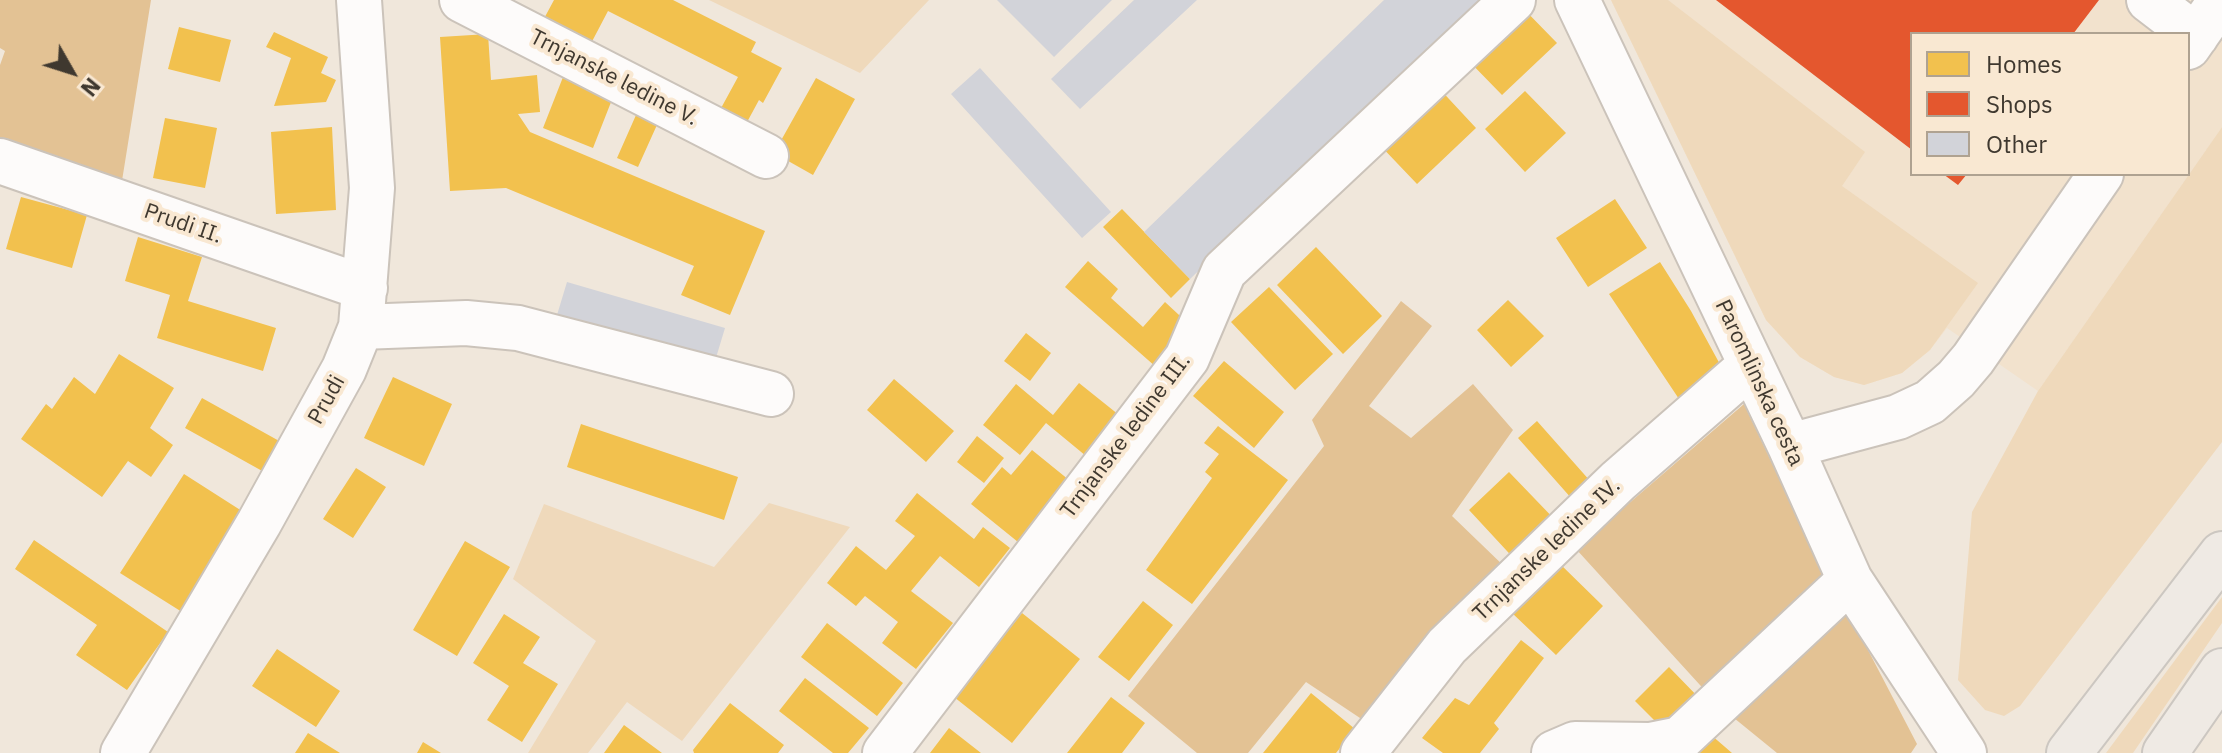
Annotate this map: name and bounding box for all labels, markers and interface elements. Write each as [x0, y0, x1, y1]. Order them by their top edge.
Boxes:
street label: Trnjanske ledine V. [525, 24, 703, 132]
north arrow [32, 32, 112, 112]
legend [1910, 32, 2190, 176]
text: Homes [1986, 48, 2062, 80]
text: N [75, 72, 107, 103]
text: Shops [1986, 88, 2053, 120]
text: Other [1986, 128, 2047, 160]
street label: Prudi II. [141, 198, 225, 250]
street label: Paromlinska cesta [1709, 296, 1809, 470]
street label: Trnjanske ledine III. [1055, 348, 1197, 524]
street label: Prudi [303, 371, 351, 429]
street label: Trnjanske ledine IV. [1468, 473, 1626, 627]

